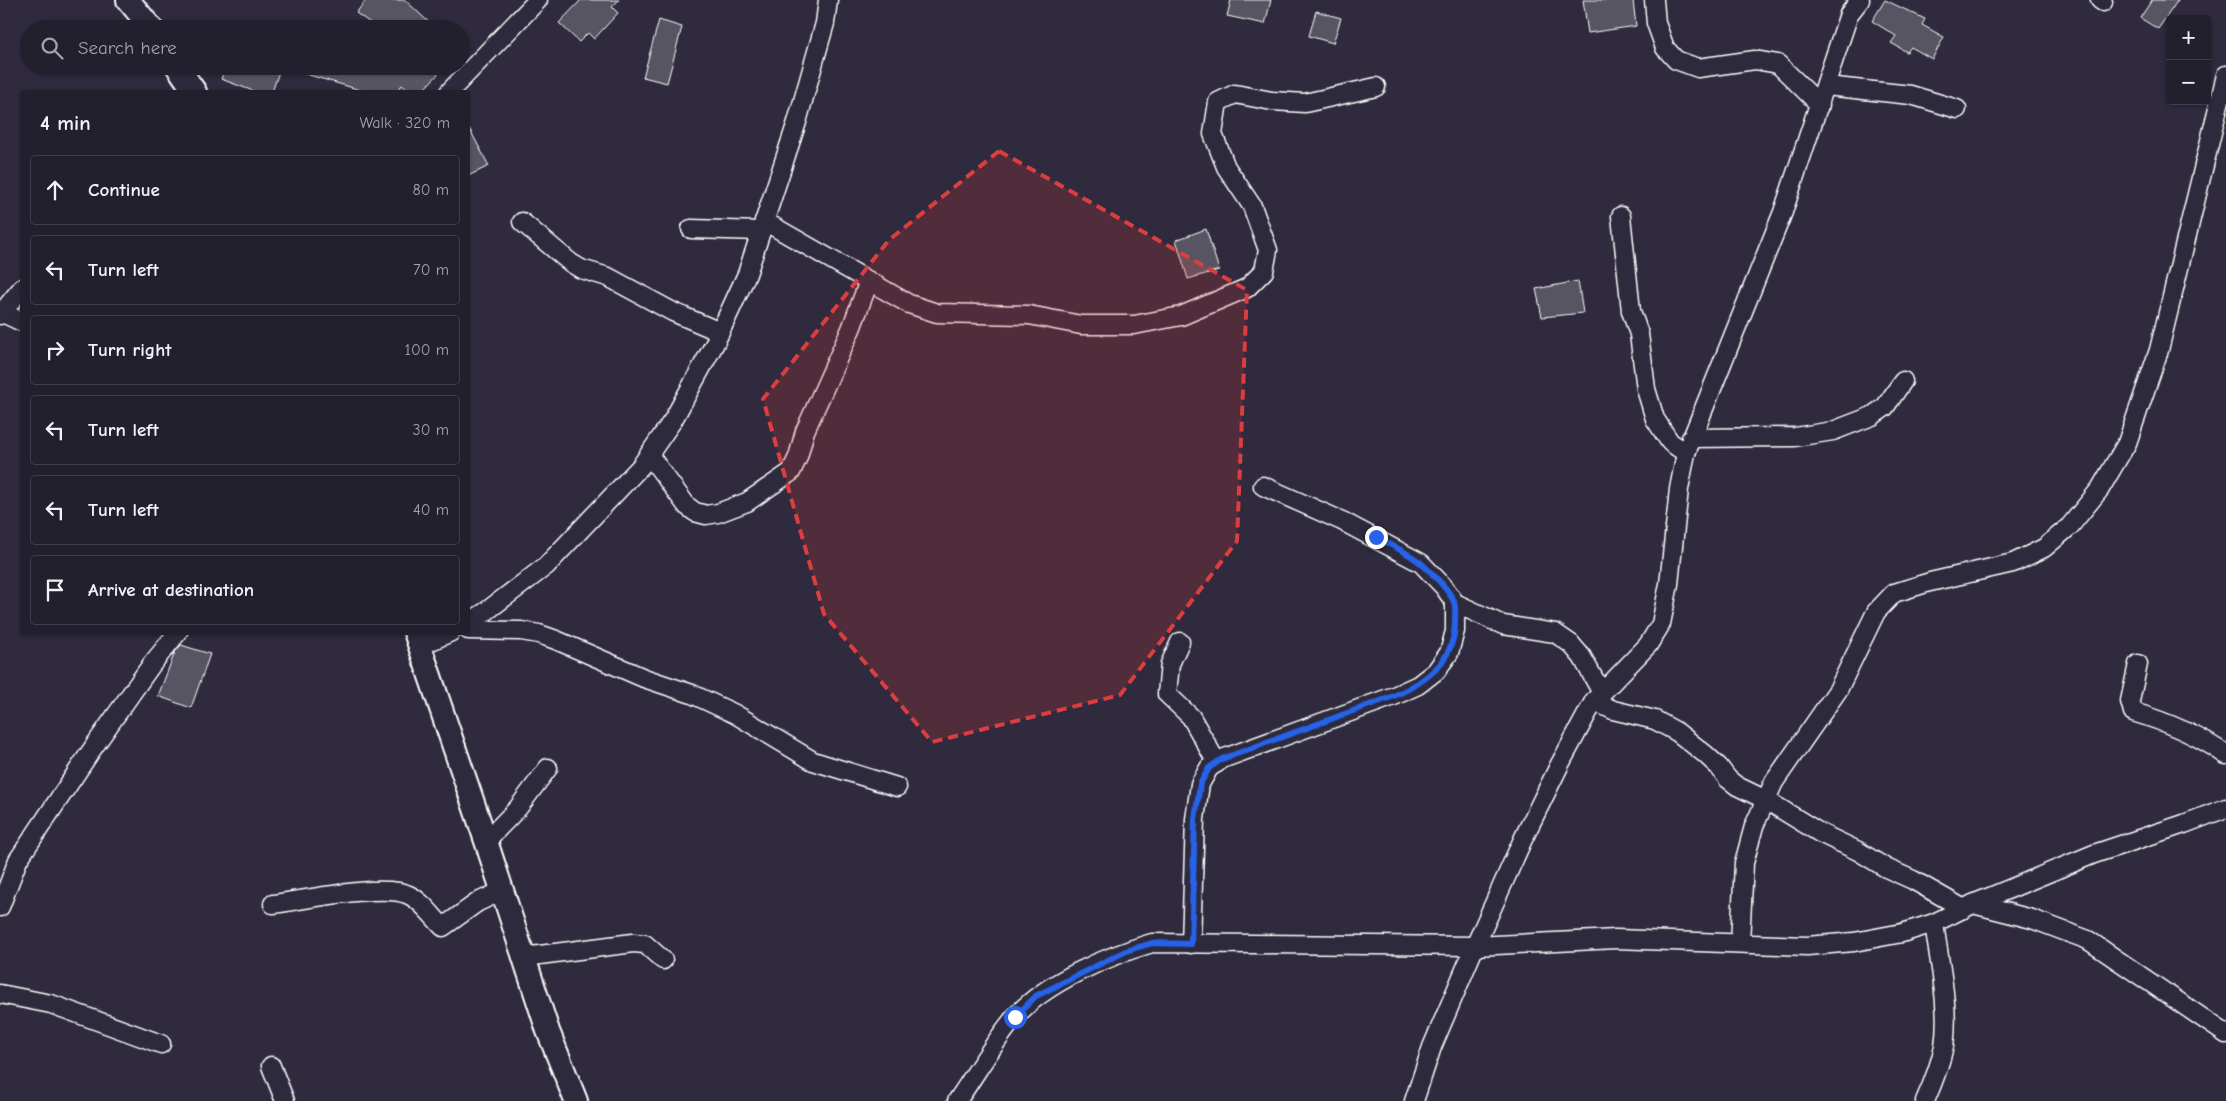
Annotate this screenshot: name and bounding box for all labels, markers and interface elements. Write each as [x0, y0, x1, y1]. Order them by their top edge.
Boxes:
map controls [2166, 15, 2211, 105]
button: + [2166, 15, 2211, 60]
search box [20, 20, 470, 75]
icon: search [38, 34, 66, 62]
text: Search here [78, 37, 177, 59]
button: − [2166, 60, 2211, 105]
text: 4 min [40, 111, 91, 135]
text: Walk · 320 m [359, 114, 450, 132]
icon: ahead [41, 176, 69, 204]
text: Continue [88, 179, 160, 201]
text: 80 m [412, 181, 449, 199]
icon: left [41, 256, 69, 284]
text: Turn left [88, 259, 159, 281]
text: 70 m [413, 261, 449, 279]
icon: right [41, 336, 69, 364]
text: Turn right [88, 339, 172, 361]
text: 100 m [405, 341, 449, 359]
icon: left [41, 416, 69, 444]
text: Turn left [88, 419, 159, 441]
text: 30 m [413, 421, 449, 439]
icon: left [41, 496, 69, 524]
text: Turn left [88, 499, 159, 521]
text: 40 m [413, 501, 449, 519]
route end [1365, 526, 1388, 549]
icon: arrive [41, 576, 69, 604]
text: Arrive at destination [88, 579, 254, 601]
route start [1004, 1006, 1027, 1029]

